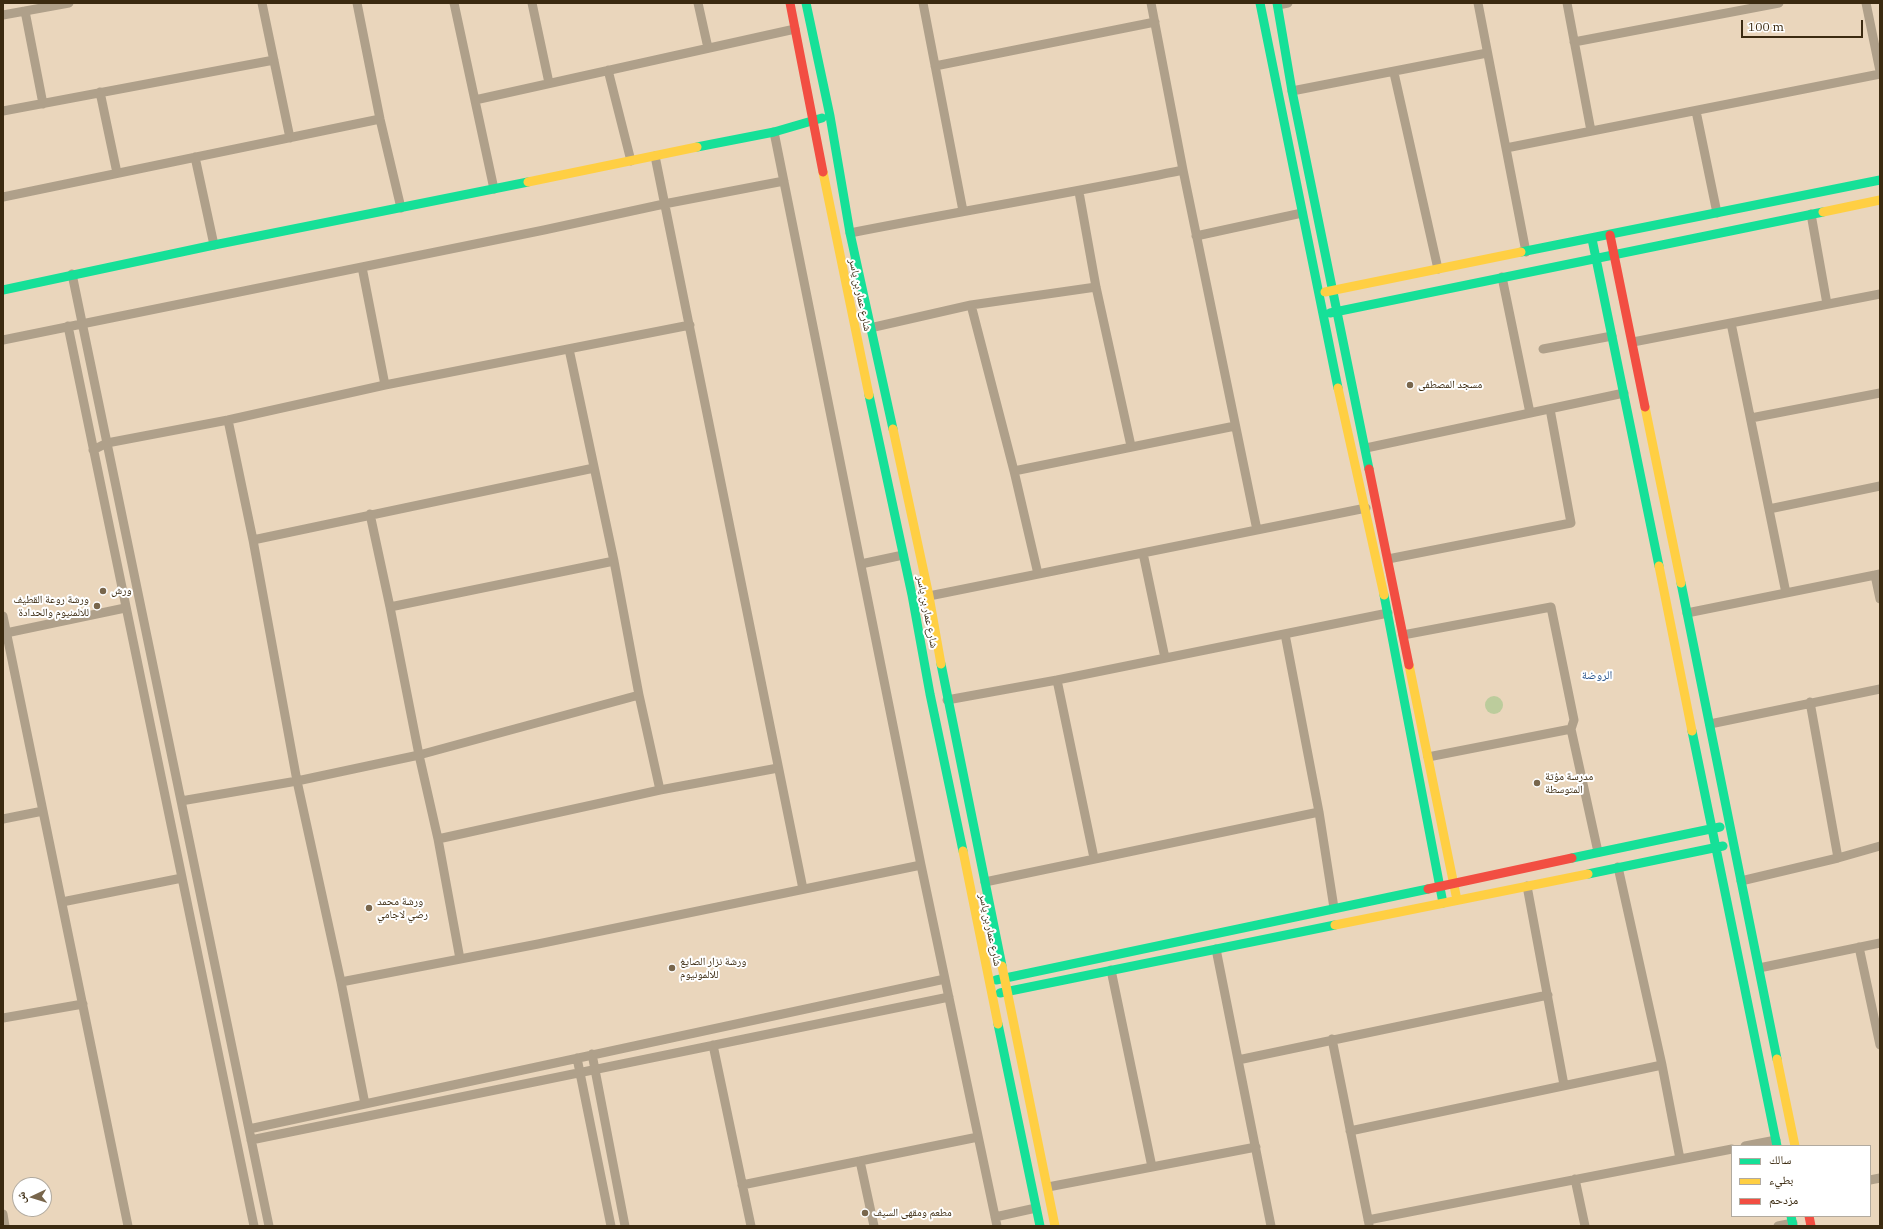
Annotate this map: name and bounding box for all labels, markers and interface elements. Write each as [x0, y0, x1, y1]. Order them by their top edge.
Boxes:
scale bar [1743, 12, 1865, 38]
text: 100 m [1748, 19, 1784, 34]
street label: شارع عمار بن ياسر [846, 258, 874, 332]
place label: مسجد المصطفى [1418, 378, 1482, 392]
marker: مسجد المصطفى [1405, 380, 1415, 390]
street label: شارع عمار بن ياسر [914, 575, 940, 649]
place label: ورش [111, 584, 132, 598]
marker: ورش [98, 586, 108, 596]
place label: ورشة روعة القطيف للالمنيوم والحدادة [13, 593, 89, 619]
marker: ورشة روعة القطيف للالمنيوم والحدادة [92, 601, 102, 611]
district label: الروضة [1582, 669, 1612, 683]
place label: مدرسة مؤتة المتوسطة [1545, 770, 1593, 796]
marker: مدرسة مؤتة المتوسطة [1532, 778, 1542, 788]
street label: شارع عمار بن ياسر [976, 893, 1004, 967]
place label: ورشة محمد رضي لاجامي [377, 895, 428, 921]
marker: ورشة محمد رضي لاجامي [364, 903, 374, 913]
place label: ورشة نزار الصايغ للالمونيوم [680, 955, 746, 981]
marker: ورشة نزار الصايغ للالمونيوم [667, 963, 677, 973]
legend [1731, 1145, 1871, 1217]
text: سالك [1769, 1152, 1791, 1167]
text: بطيء [1769, 1172, 1793, 1187]
north arrow [12, 1177, 52, 1217]
text: ش [14, 1191, 28, 1204]
text: مزدحم [1769, 1192, 1798, 1207]
place label: مطعم ومقهى السيف [873, 1206, 952, 1220]
marker: مطعم ومقهى السيف [860, 1208, 870, 1218]

